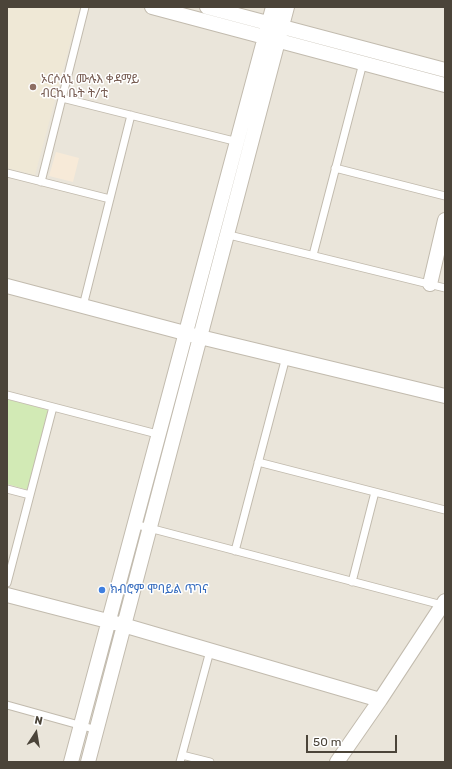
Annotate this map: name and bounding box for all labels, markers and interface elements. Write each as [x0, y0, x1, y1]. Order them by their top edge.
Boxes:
place label: ኦርሶለኒ ሙሉእ ቀዳማይ ብርኪ ቤት ት/ቲ [41, 73, 140, 101]
marker: ኦርሶለኒ ሙሉእ ቀዳማይ ብርኪ ቤት ት/ቲ [28, 82, 38, 92]
place label: ክብሮም ሞባይል ጥገና [110, 583, 208, 597]
marker: ክብሮም ሞባይል ጥገና [97, 585, 107, 595]
north arrow [16, 713, 56, 753]
text: N [33, 714, 44, 728]
scale bar [308, 727, 399, 753]
text: 50 m [313, 735, 341, 749]

